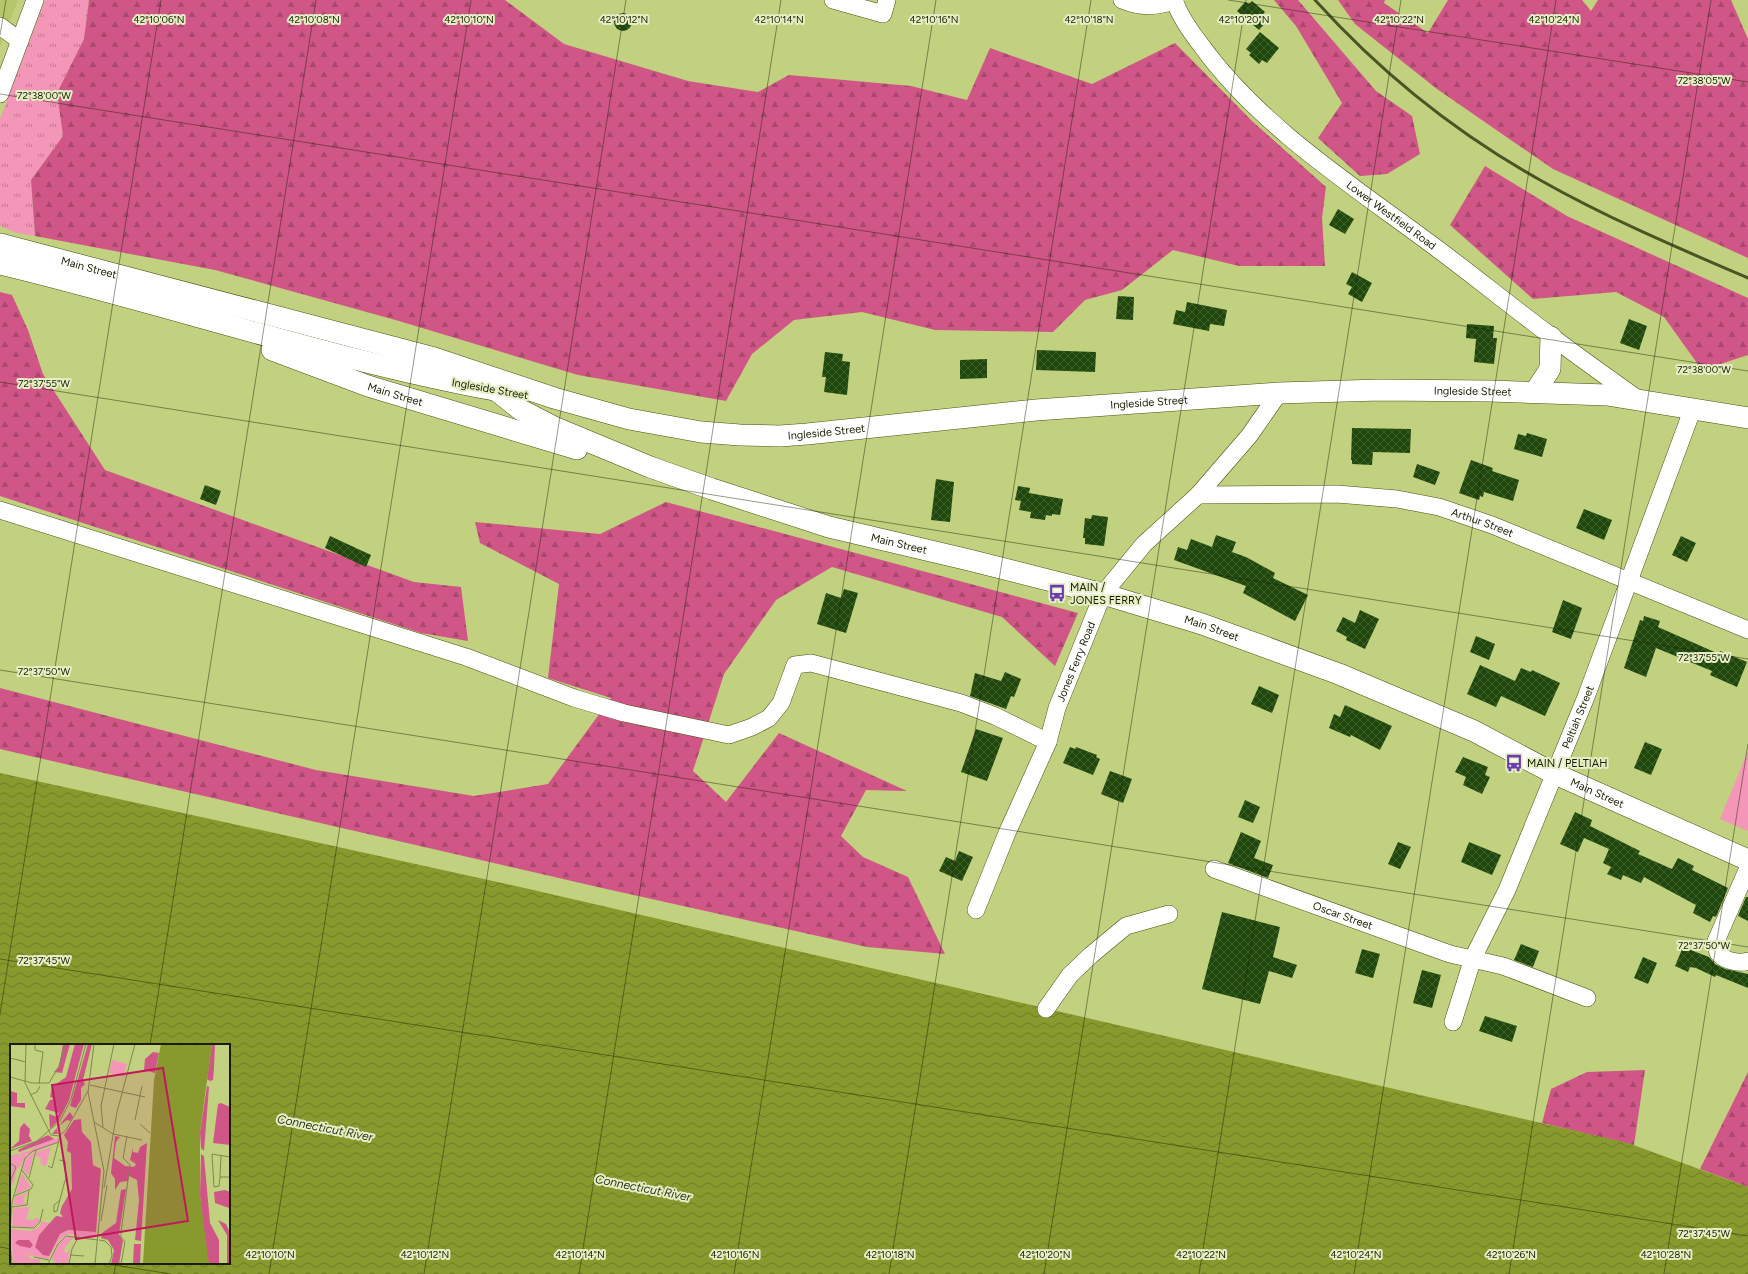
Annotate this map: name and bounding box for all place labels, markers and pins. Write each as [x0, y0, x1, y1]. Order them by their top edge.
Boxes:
place label: MAIN / JONES FERRY [1070, 581, 1142, 607]
bus stop icon: MAIN / JONES FERRY [1047, 583, 1067, 603]
bus stop icon: MAIN / PELTIAH [1504, 753, 1524, 773]
place label: MAIN / PELTIAH [1527, 757, 1608, 770]

